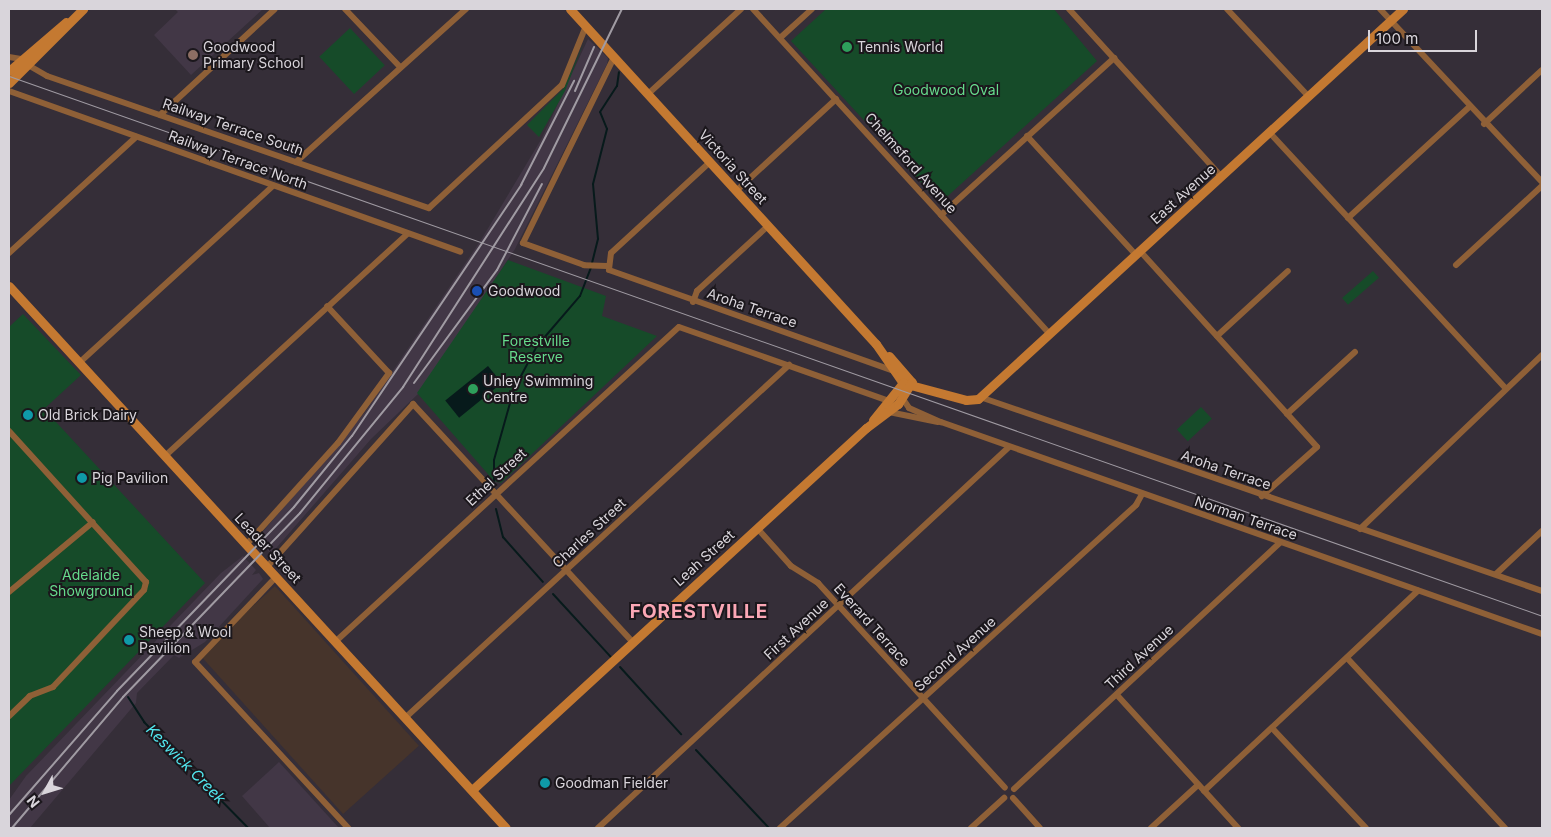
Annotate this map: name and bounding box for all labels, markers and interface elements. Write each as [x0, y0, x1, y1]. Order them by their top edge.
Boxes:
scale bar [1371, 20, 1480, 52]
text: 100 m [1376, 29, 1418, 48]
place label: Goodwood Primary School [203, 39, 304, 72]
place label: Tennis World [857, 39, 943, 55]
marker: Tennis World [841, 41, 853, 53]
marker: Goodwood Primary School [187, 49, 199, 61]
park label: Goodwood Oval [893, 82, 999, 98]
street label: Railway Terrace South [160, 95, 306, 159]
street label: Chelmsford Avenue [861, 109, 961, 217]
street label: Victoria Street [695, 126, 771, 208]
street label: Railway Terrace North [166, 127, 310, 193]
street label: East Avenue [1147, 161, 1219, 227]
place label: Goodwood [488, 283, 560, 299]
marker: Goodwood [470, 284, 484, 298]
street label: Aroha Terrace [705, 285, 799, 331]
park label: Forestville Reserve [502, 333, 570, 366]
place label: Unley Swimming Centre [483, 373, 593, 406]
marker: Unley Swimming Centre [467, 383, 479, 395]
place label: Old Brick Dairy [38, 407, 137, 423]
marker: Old Brick Dairy [22, 409, 34, 421]
street label: Ethel Street [462, 445, 530, 509]
street label: Aroha Terrace [1179, 447, 1273, 493]
place label: Pig Pavilion [92, 470, 168, 486]
marker: Pig Pavilion [76, 472, 88, 484]
street label: Norman Terrace [1192, 493, 1300, 543]
street label: Charles Street [549, 495, 629, 571]
street label: Leader Street [231, 510, 305, 586]
street label: Leah Street [670, 526, 738, 590]
park label: Adelaide Showground [49, 567, 133, 600]
street label: Everard Terrace [830, 580, 914, 670]
street label: First Avenue [760, 595, 832, 663]
district label: FORESTVILLE [628, 601, 770, 623]
street label: Second Avenue [911, 613, 999, 695]
street label: Third Avenue [1101, 621, 1177, 693]
place label: Sheep & Wool Pavilion [139, 624, 231, 656]
marker: Sheep & Wool Pavilion [123, 634, 135, 646]
water label: Keswick Creek [143, 721, 229, 807]
north arrow [20, 767, 70, 817]
place label: Goodman Fielder [555, 775, 668, 791]
marker: Goodman Fielder [539, 777, 551, 789]
text: N [23, 792, 43, 811]

